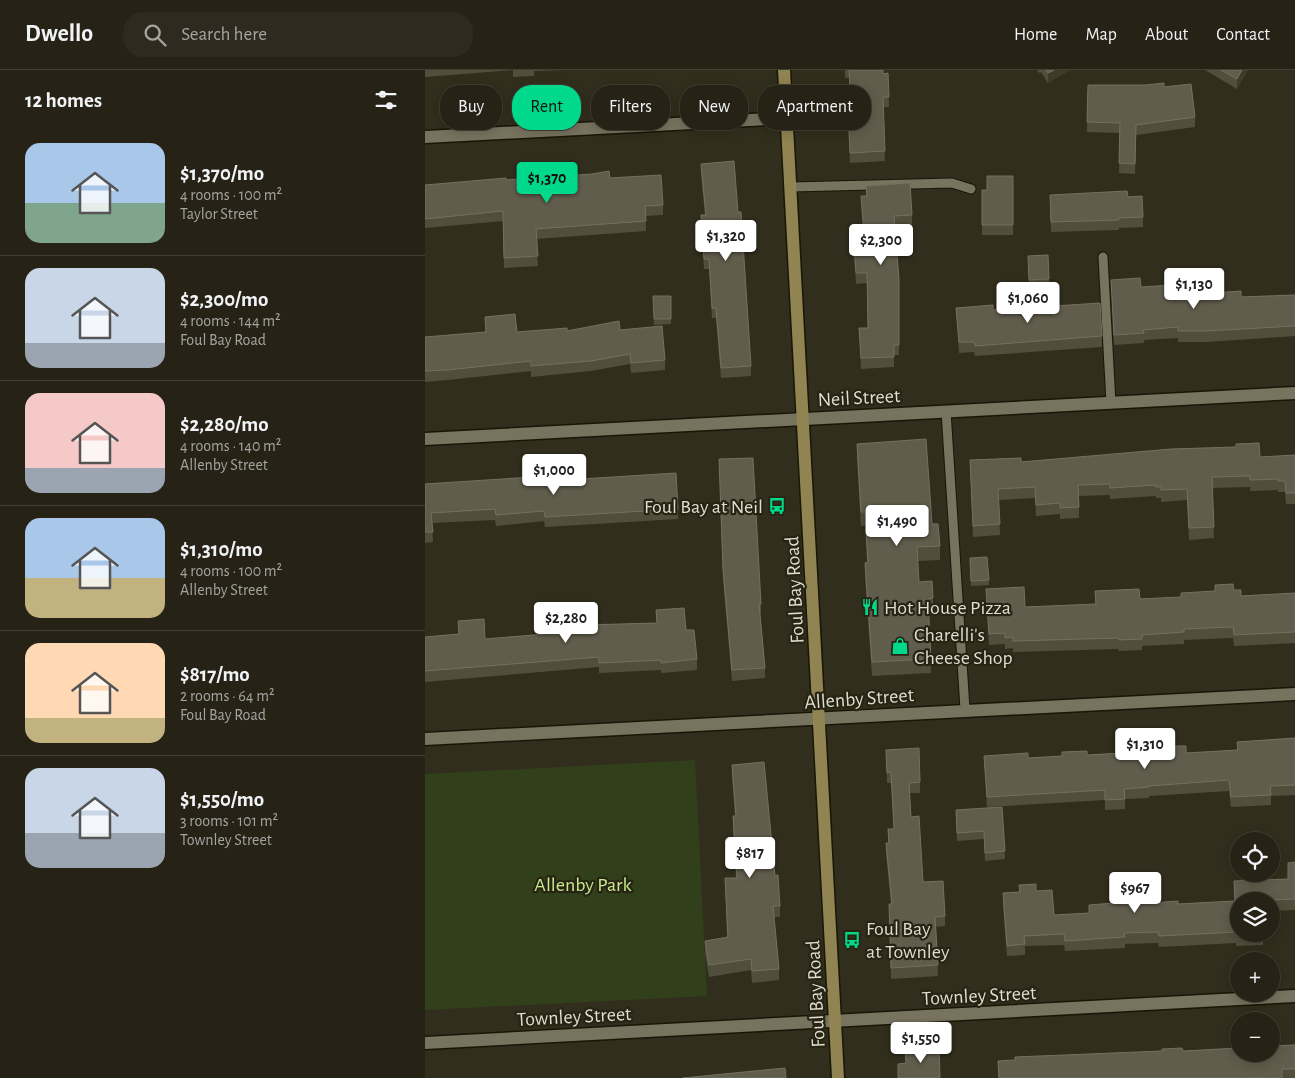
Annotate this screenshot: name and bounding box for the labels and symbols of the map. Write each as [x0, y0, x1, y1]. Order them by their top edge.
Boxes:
pin: $1,370 [506, 162, 588, 204]
pin: $1,320 [685, 220, 767, 262]
pin: $2,300 [840, 224, 922, 266]
pin: $1,130 [1153, 268, 1235, 310]
pin: $1,060 [987, 282, 1069, 324]
street label: Neil Street [817, 386, 901, 410]
pin: $1,000 [513, 454, 595, 496]
bus stop icon: Foul Bay at Neil [767, 496, 787, 516]
place label: Foul Bay at Neil [644, 497, 763, 517]
pin: $1,490 [856, 504, 938, 547]
street label: Foul Bay Road [782, 536, 808, 644]
restaurant icon: Hot House Pizza [860, 597, 880, 617]
place label: Hot House Pizza [884, 598, 1011, 618]
pin: $2,280 [525, 602, 607, 644]
place label: Charelli's Cheese Shop [914, 625, 1013, 668]
shop icon: Charelli's Cheese Shop [890, 636, 910, 656]
street label: Allenby Street [804, 685, 915, 713]
pin: $1,310 [1104, 728, 1186, 770]
pin: $817 [720, 836, 780, 879]
pin: $967 [1105, 872, 1165, 914]
park label: Allenby Park [534, 875, 632, 895]
place label: Foul Bay at Townley [866, 919, 950, 962]
bus stop icon: Foul Bay at Townley [842, 930, 862, 950]
street label: Foul Bay Road [803, 940, 829, 1048]
street label: Townley Street [921, 983, 1038, 1009]
street label: Townley Street [516, 1004, 633, 1030]
pin: $1,550 [880, 1022, 962, 1064]

